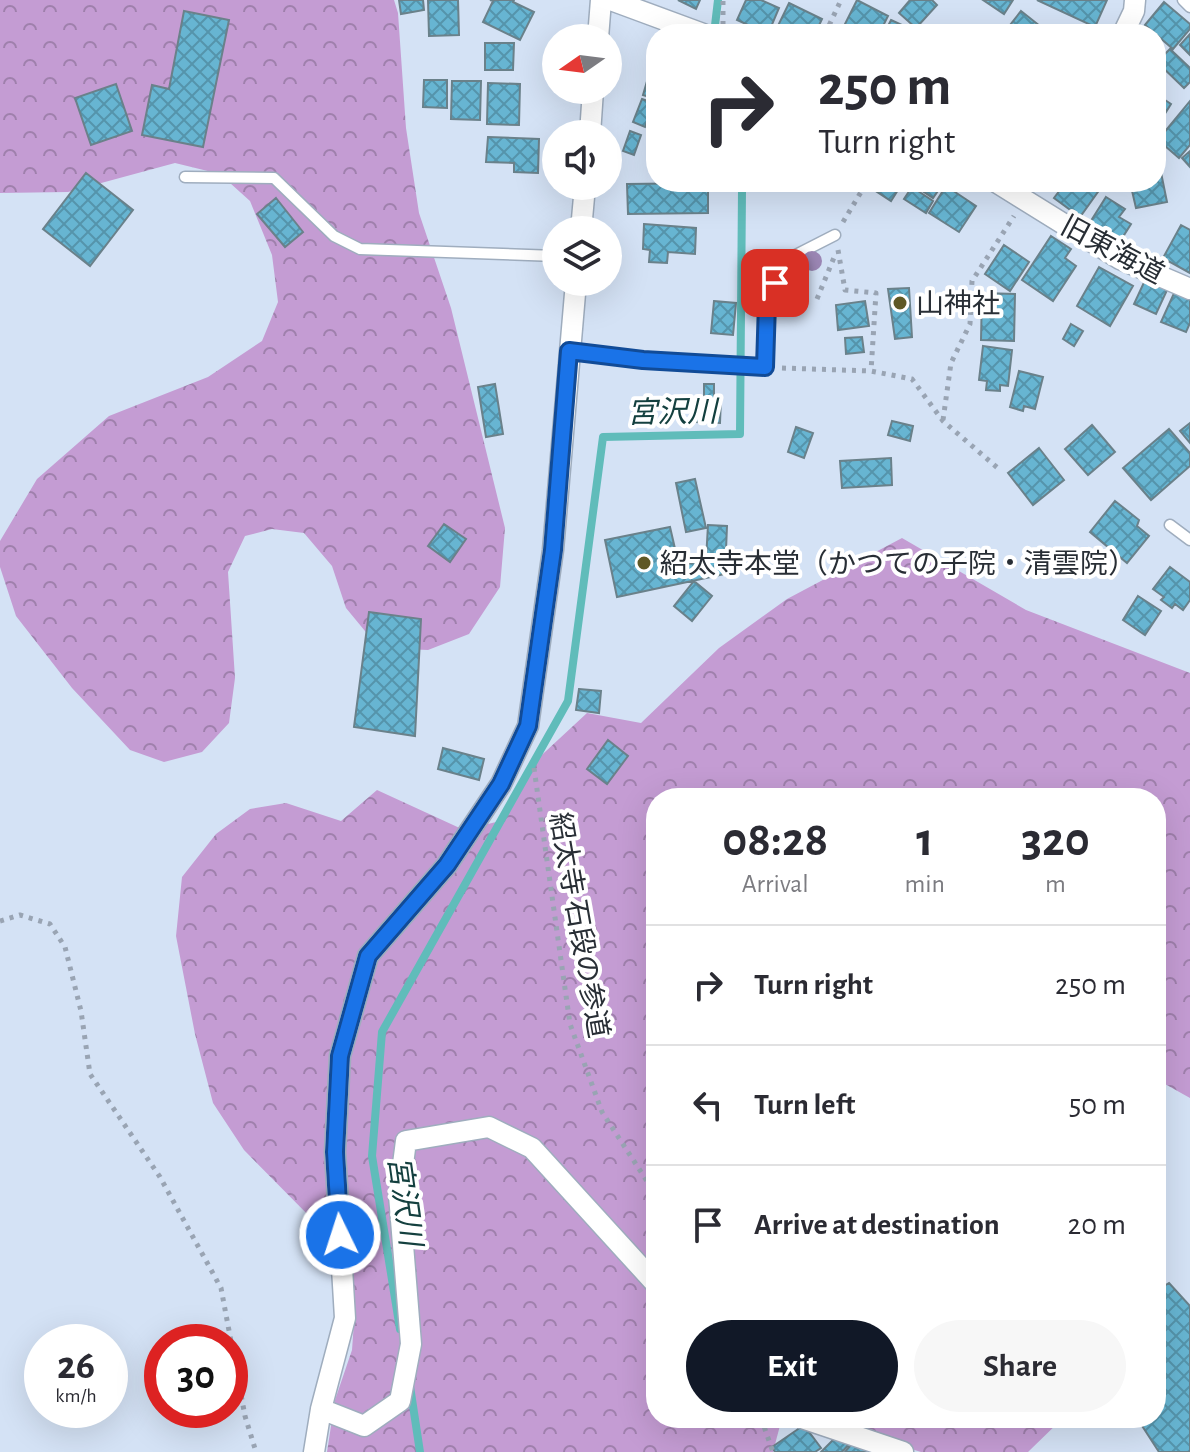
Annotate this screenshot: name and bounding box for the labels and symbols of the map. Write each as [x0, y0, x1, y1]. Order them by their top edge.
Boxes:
north arrow [542, 24, 622, 104]
street label: 旧東海道 [1056, 210, 1169, 289]
pin [741, 249, 809, 317]
place label: 山神社 [916, 289, 1000, 319]
marker: 山神社 [891, 294, 909, 312]
water label: 宮沢川 [627, 395, 720, 429]
place label: 紹太寺本堂（かつての子院・清雲院） [660, 549, 1136, 579]
marker: 紹太寺本堂（かつての子院・清雲院） [635, 554, 653, 572]
street label: 紹太寺 石段の参道 [544, 810, 614, 1040]
water label: 宮沢川 [383, 1154, 428, 1251]
position arrow [298, 1193, 382, 1277]
speed limit sign: 30 [144, 1324, 248, 1428]

